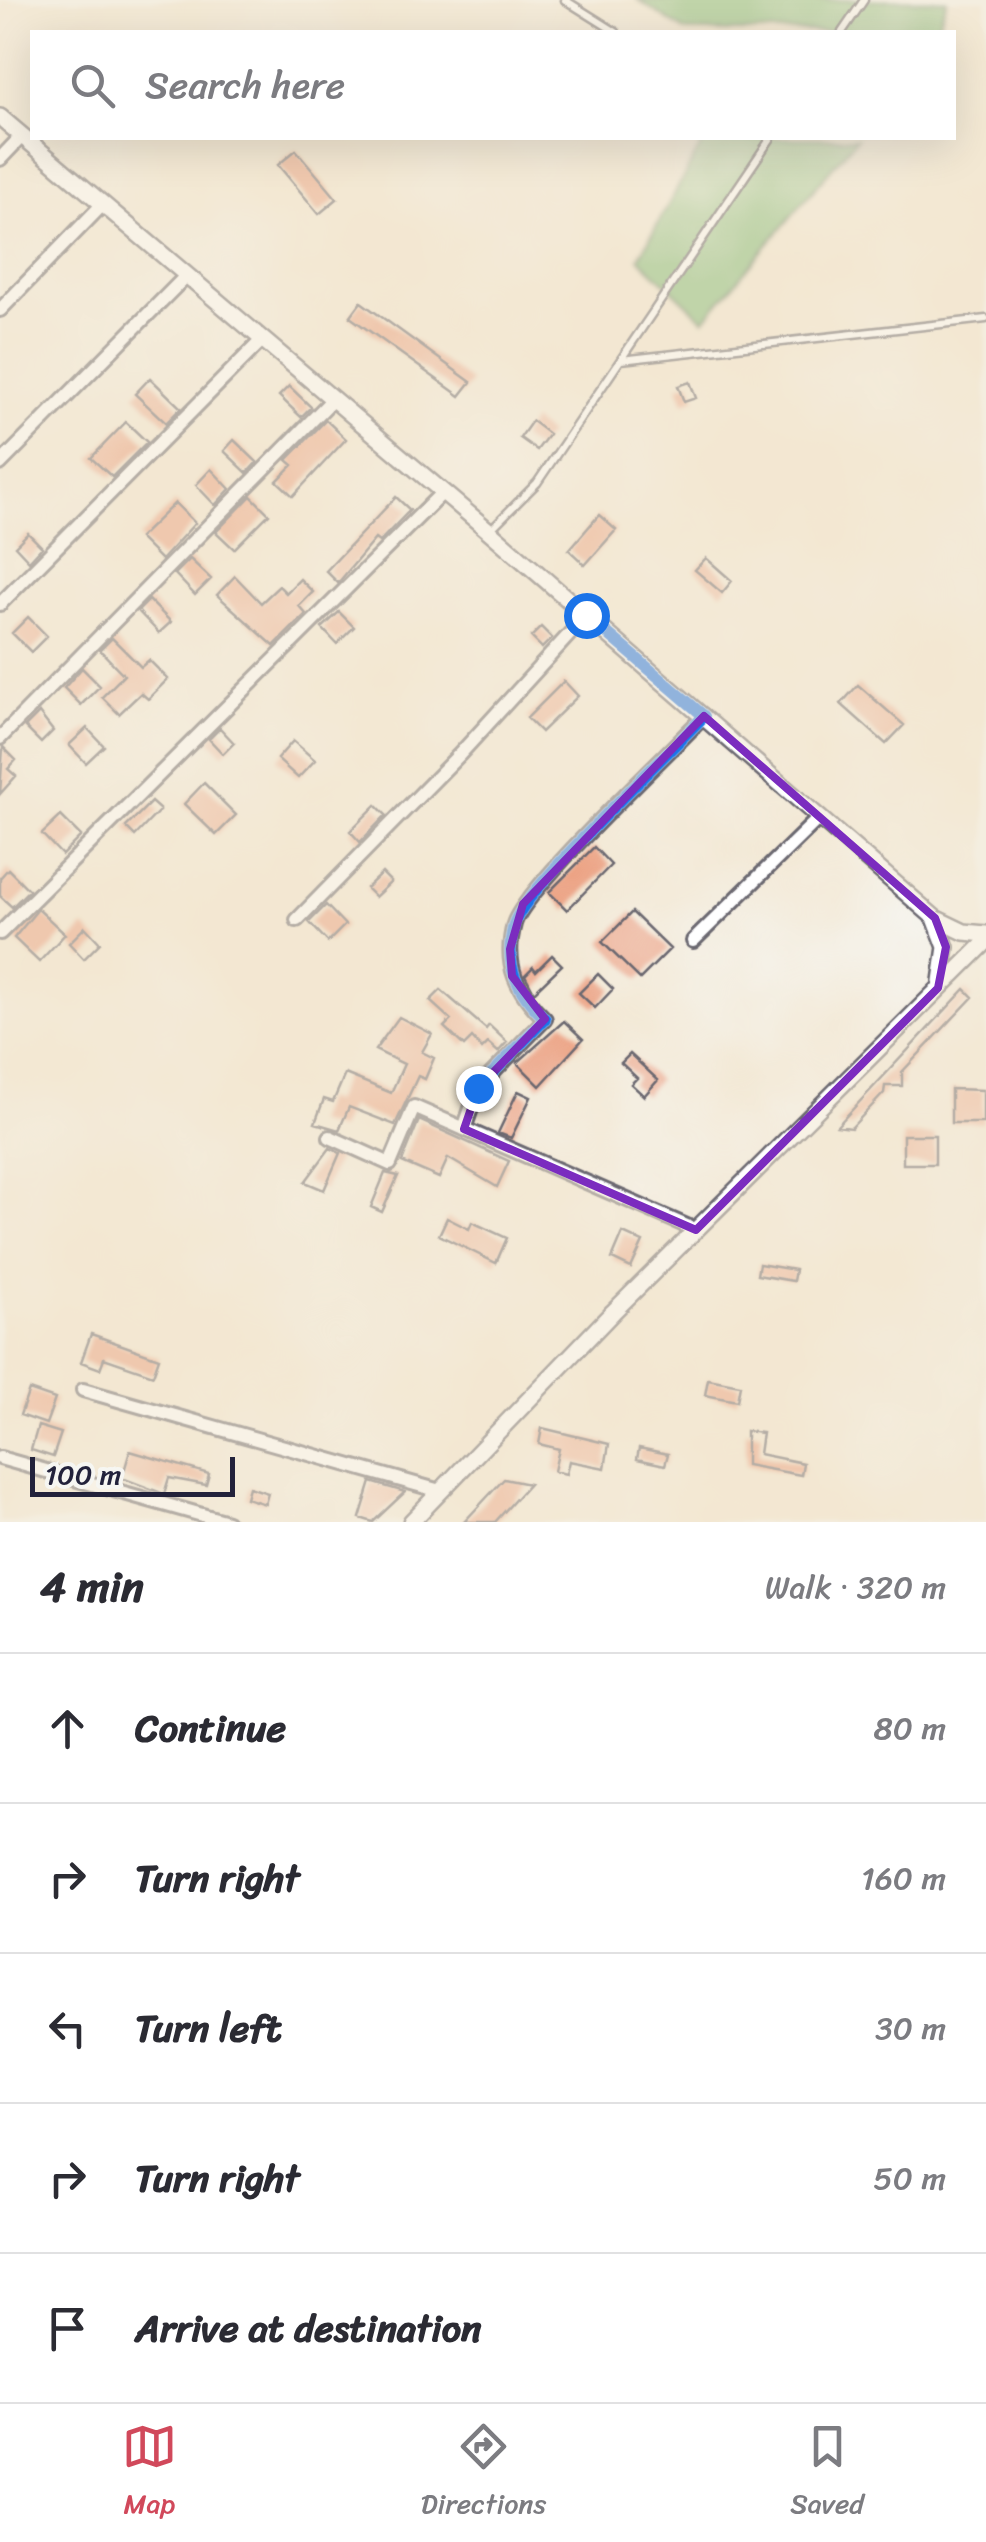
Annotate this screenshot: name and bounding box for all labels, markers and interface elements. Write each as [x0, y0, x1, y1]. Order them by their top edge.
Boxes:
search box [30, 30, 956, 140]
text: Search here [145, 52, 345, 119]
icon: search [65, 58, 120, 113]
route start [564, 593, 610, 639]
route end [456, 1066, 502, 1112]
text: 100 m [45, 1450, 121, 1499]
scale bar [30, 1452, 235, 1496]
text: 4 min [40, 1550, 144, 1624]
text: Walk · 320 m [765, 1559, 946, 1616]
text: Continue [135, 1695, 286, 1762]
text: 80 m [874, 1700, 946, 1757]
icon: ahead [40, 1701, 95, 1756]
text: Turn right [135, 1845, 300, 1912]
text: 160 m [861, 1850, 946, 1907]
icon: right [40, 1851, 95, 1906]
text: Turn left [135, 1995, 281, 2062]
text: 30 m [875, 2000, 946, 2057]
icon: left [40, 2001, 95, 2056]
text: Turn right [135, 2145, 300, 2212]
text: 50 m [873, 2150, 946, 2207]
icon: right [40, 2151, 95, 2206]
text: Arrive at destination [135, 2295, 482, 2362]
icon: arrive [40, 2301, 95, 2356]
tab: Map [122, 2419, 177, 2528]
tab: Directions [421, 2419, 546, 2528]
tab: Saved [790, 2419, 864, 2528]

